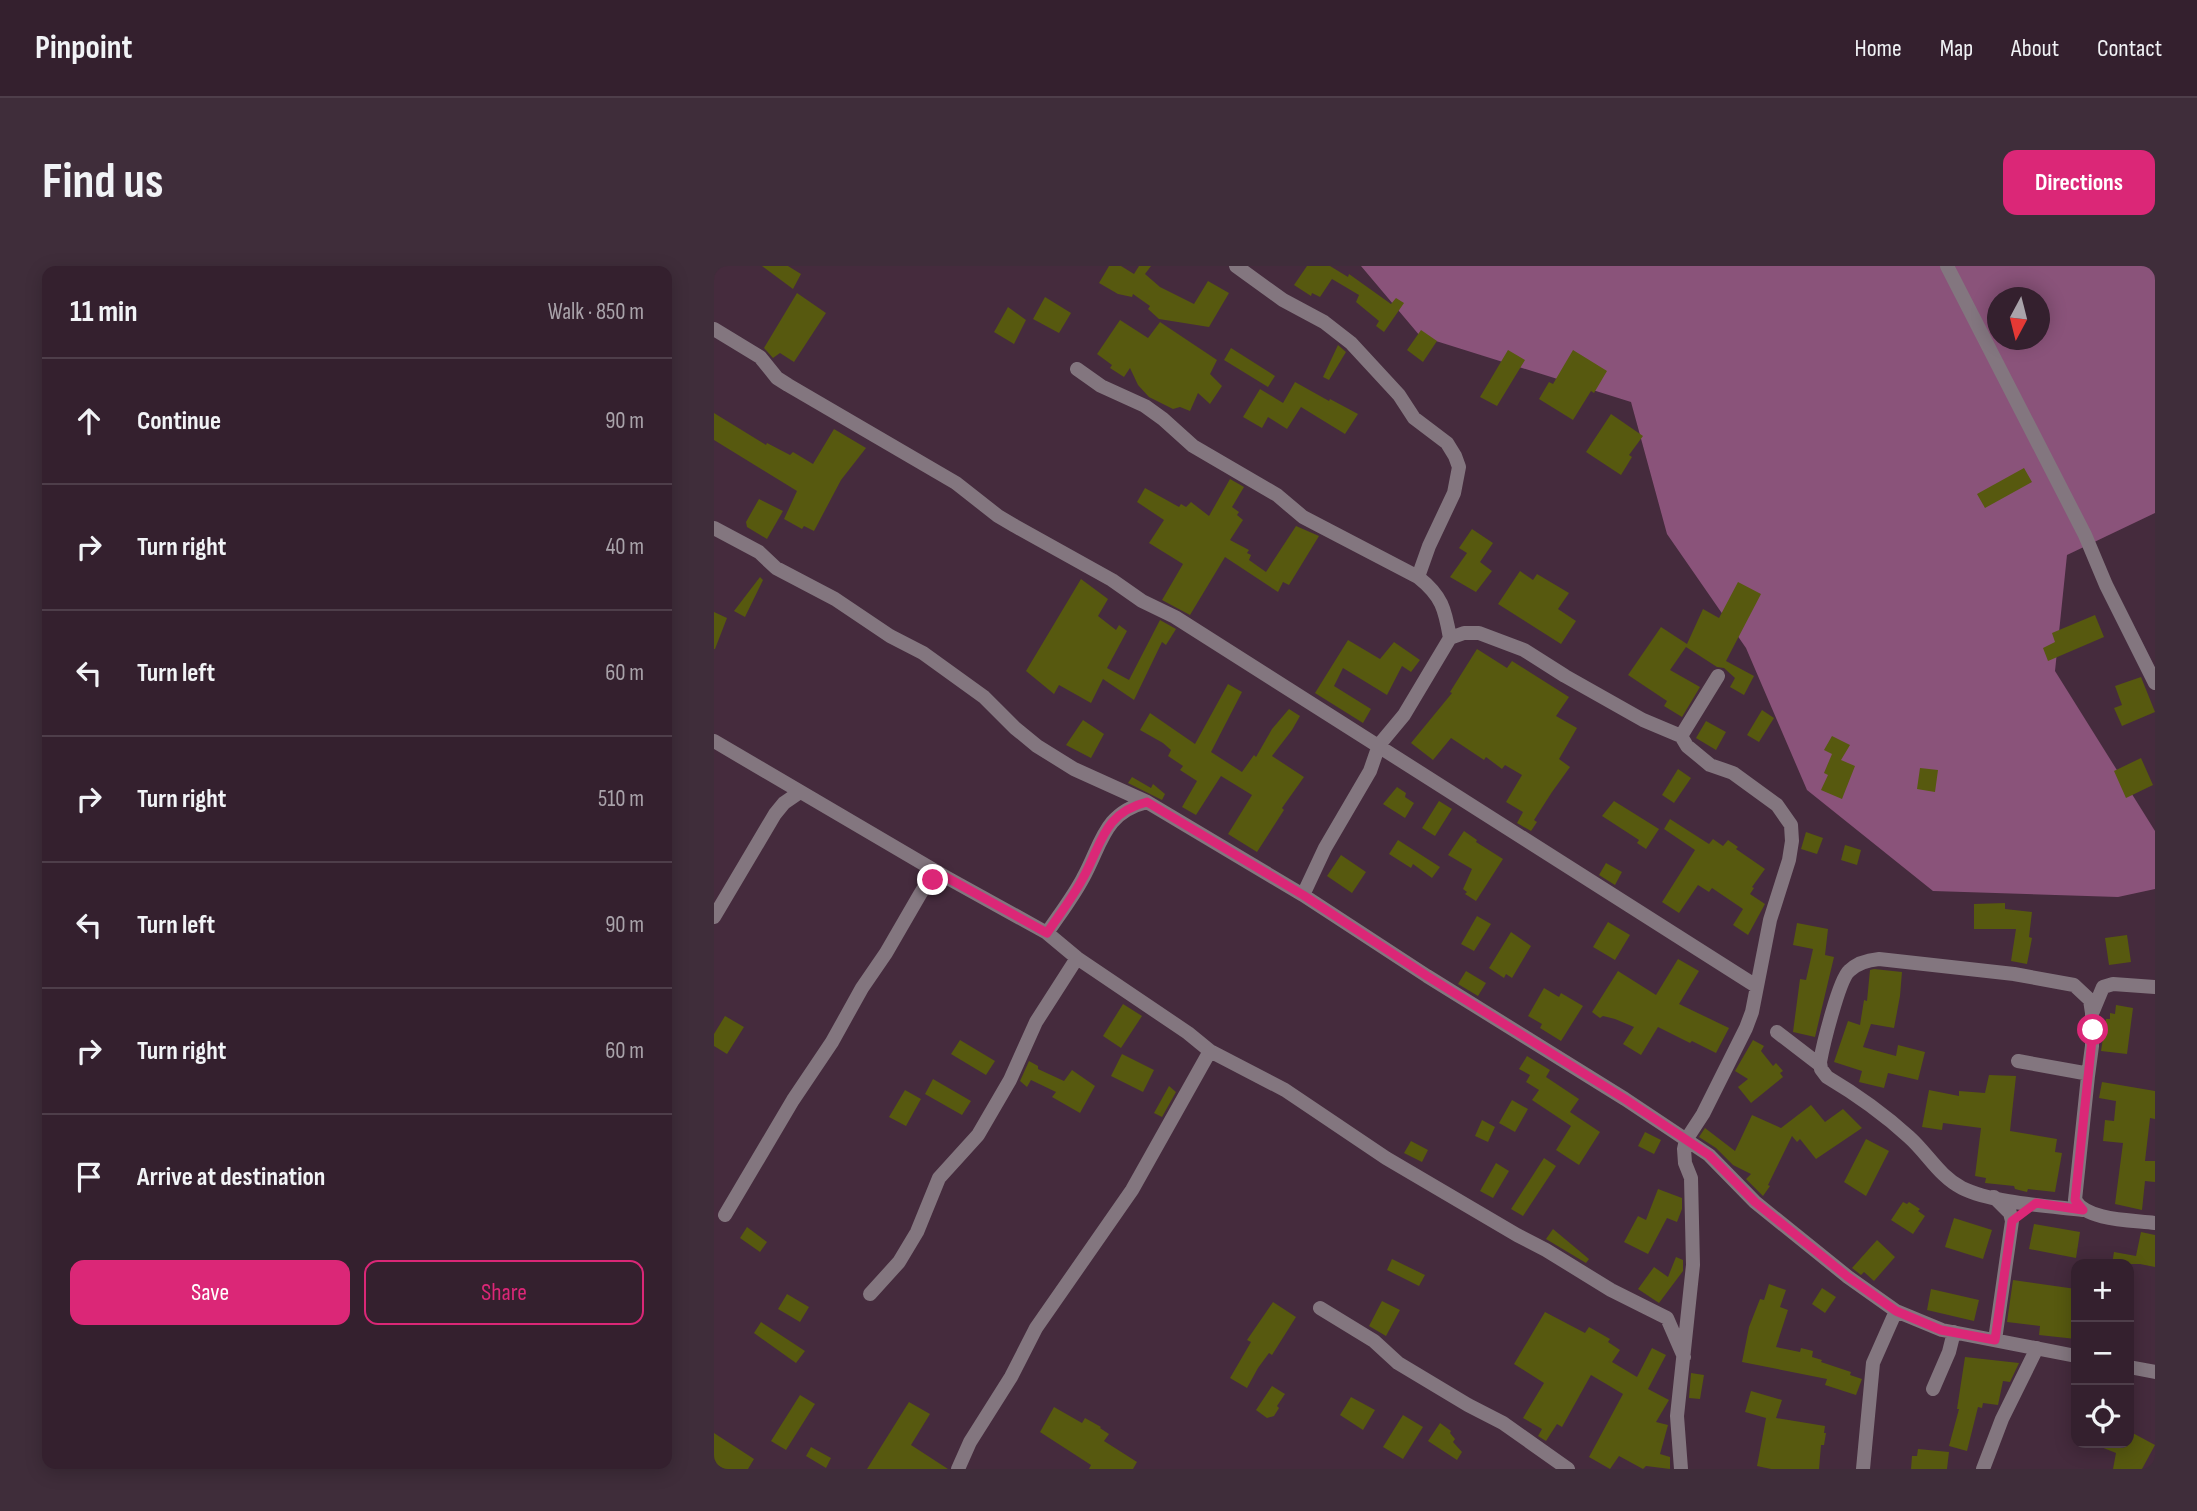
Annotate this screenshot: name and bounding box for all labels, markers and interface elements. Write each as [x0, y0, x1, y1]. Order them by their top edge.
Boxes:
text: Pinpoint [35, 28, 132, 68]
text: Home [1854, 34, 1902, 63]
text: Map [1940, 34, 1973, 63]
text: About [2011, 34, 2059, 63]
text: Contact [2097, 34, 2162, 63]
button: Directions [2003, 150, 2155, 215]
text: Find us [42, 153, 164, 212]
north arrow [1987, 287, 2050, 350]
text: 11 min [70, 294, 138, 330]
text: Walk · 850 m [548, 298, 644, 326]
icon: ahead [70, 402, 108, 440]
text: Continue [137, 406, 221, 437]
text: 90 m [605, 407, 644, 435]
icon: right [70, 528, 108, 566]
text: Turn right [137, 532, 226, 563]
text: 40 m [606, 533, 644, 561]
icon: left [70, 654, 108, 692]
text: Turn left [137, 658, 215, 689]
text: 60 m [605, 659, 644, 687]
icon: right [70, 780, 108, 818]
text: Turn right [137, 784, 226, 815]
text: 510 m [598, 785, 644, 813]
route end [917, 864, 948, 895]
icon: left [70, 906, 108, 944]
text: Turn left [137, 910, 215, 941]
text: 90 m [605, 911, 644, 939]
route start [2077, 1014, 2108, 1045]
icon: right [70, 1032, 108, 1070]
text: Turn right [137, 1036, 226, 1067]
text: 60 m [605, 1037, 644, 1065]
icon: arrive [70, 1158, 108, 1196]
text: Arrive at destination [137, 1162, 325, 1193]
map controls [2071, 1259, 2134, 1448]
button: + [2071, 1259, 2134, 1322]
button: Save [70, 1260, 350, 1325]
button: Share [364, 1260, 644, 1325]
button: − [2071, 1322, 2134, 1385]
button: locate [2071, 1385, 2134, 1448]

